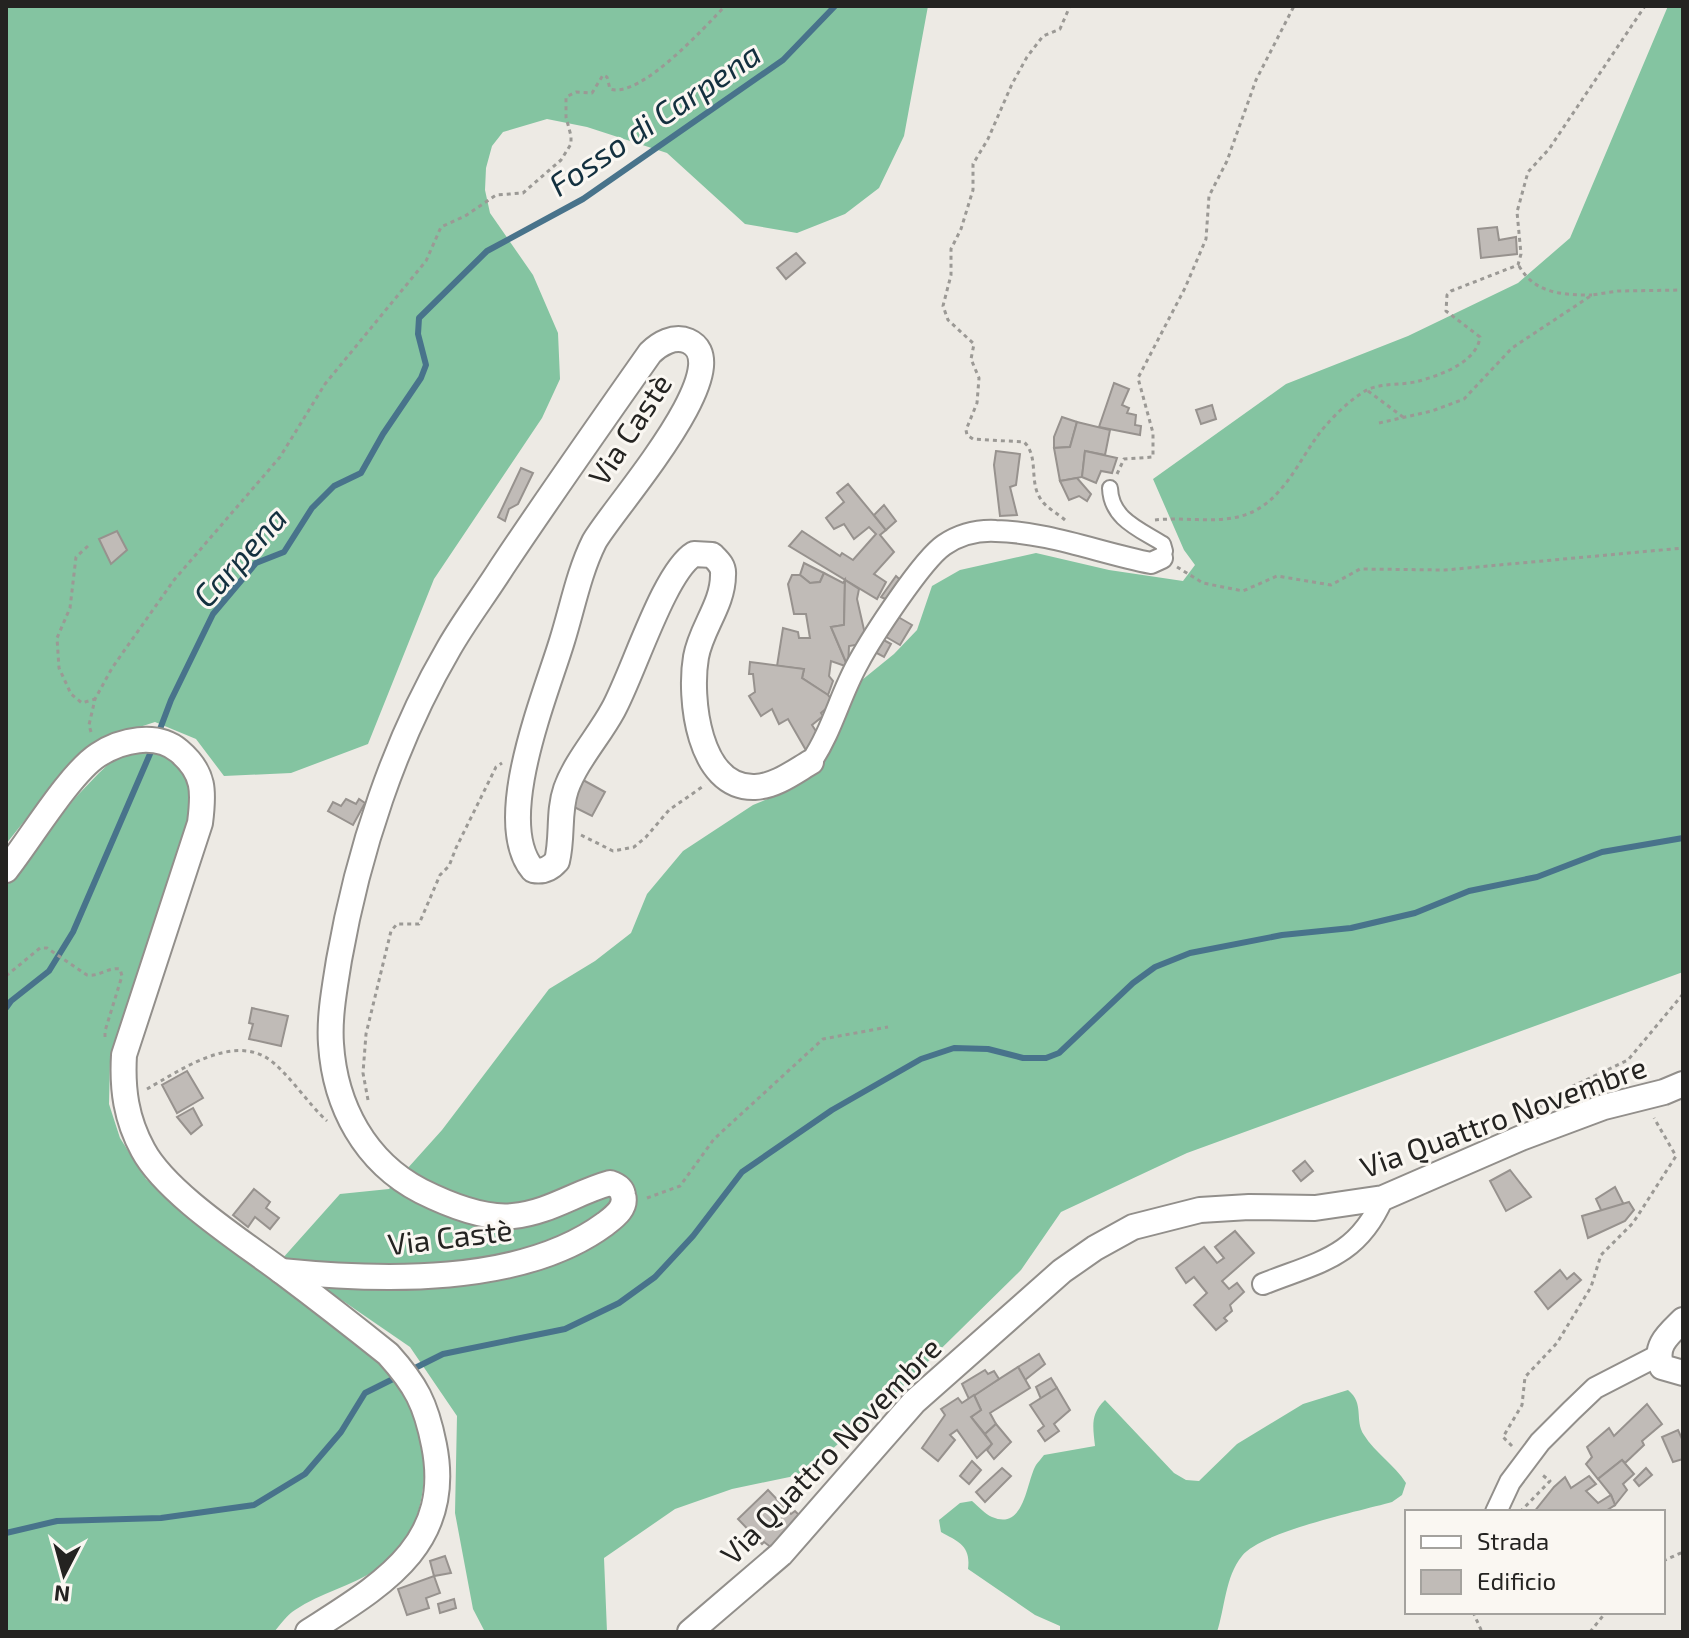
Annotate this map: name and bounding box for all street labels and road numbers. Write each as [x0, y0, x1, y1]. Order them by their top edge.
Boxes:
street label: Via Castè [580, 367, 678, 491]
street label: Via Quattro Novembre [1355, 1047, 1651, 1185]
street label: Via Castè [386, 1211, 514, 1261]
street label: Via Quattro Novembre [712, 1329, 948, 1571]

